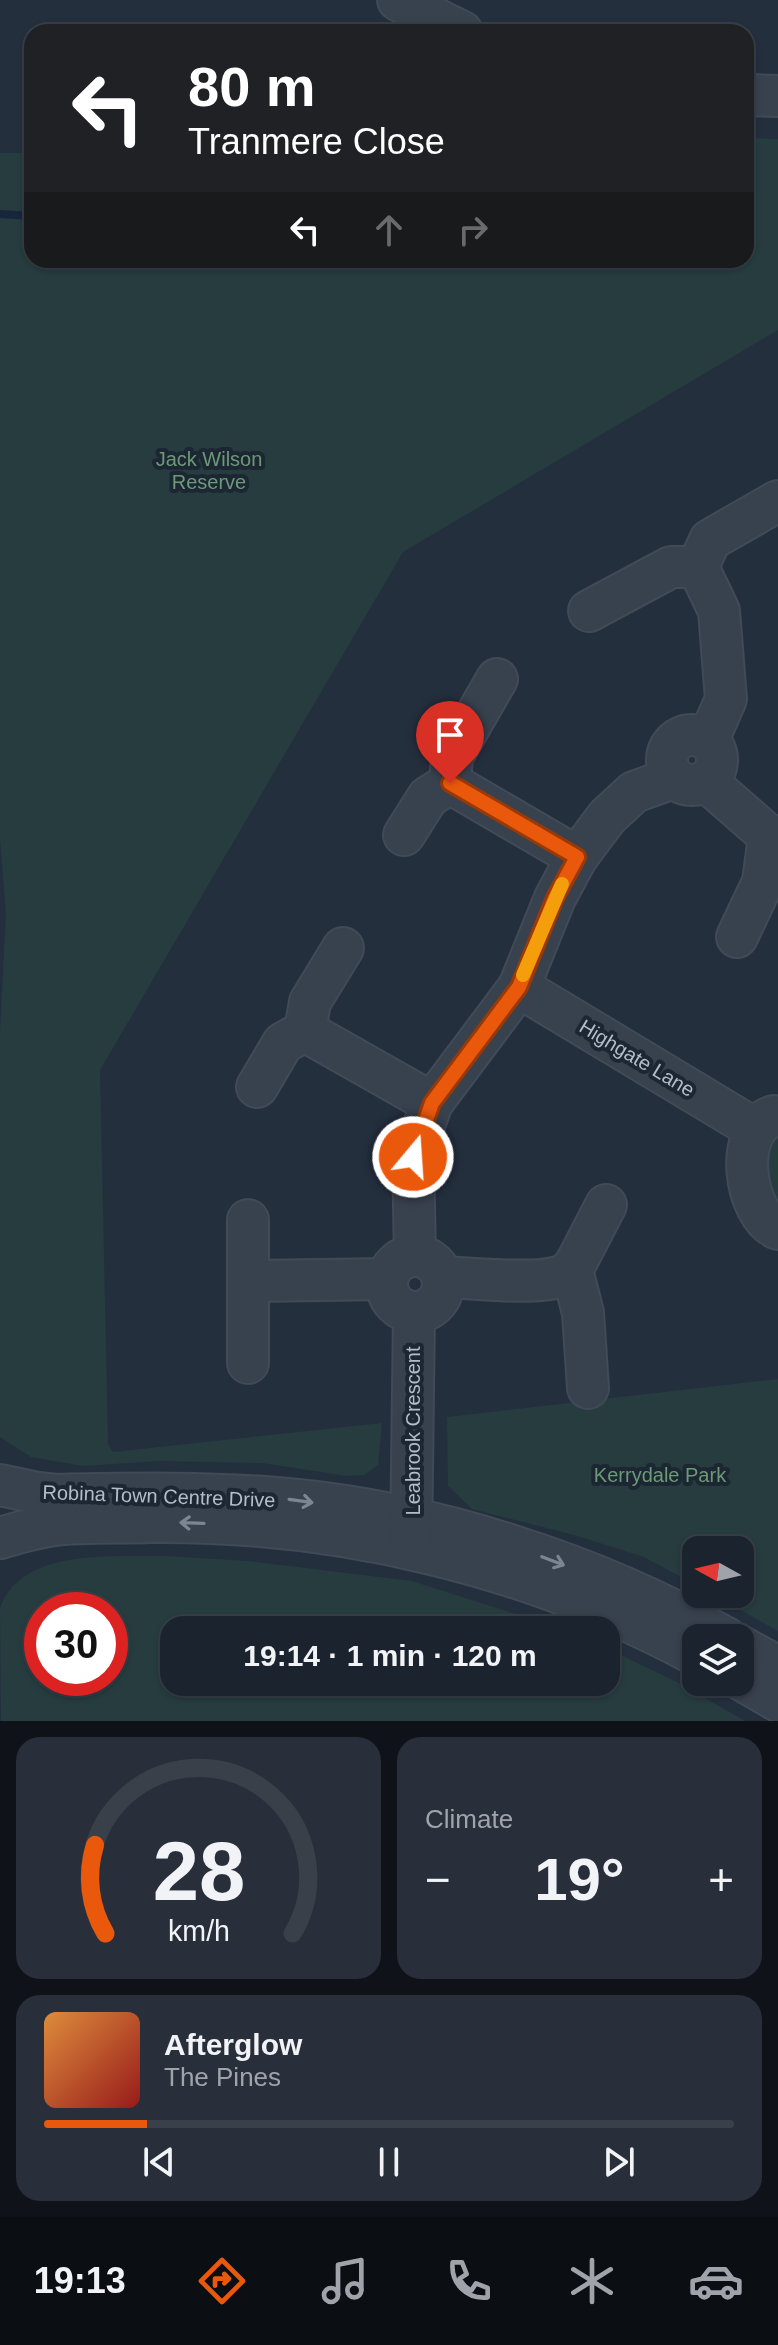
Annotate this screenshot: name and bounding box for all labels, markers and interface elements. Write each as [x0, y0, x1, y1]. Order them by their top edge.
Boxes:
text: 80 m [188, 55, 316, 118]
icon: left [56, 56, 160, 160]
text: Tranmere Close [188, 121, 445, 162]
icon: left [283, 208, 327, 252]
icon: ahead [367, 208, 411, 252]
icon: right [451, 208, 495, 252]
park label: Jack Wilson Reserve [156, 448, 262, 493]
pin [416, 701, 484, 783]
icon: arrive [428, 713, 472, 757]
street label: Highgate Lane [576, 1015, 698, 1101]
position arrow [371, 1115, 455, 1199]
street label: Leabrook Crescent [402, 1346, 424, 1515]
park label: Kerrydale Park [594, 1464, 727, 1486]
street label: Robina Town Centre Drive [42, 1481, 276, 1511]
one-way arrow [288, 1494, 313, 1509]
one-way arrow [179, 1515, 206, 1530]
north arrow [682, 1536, 754, 1608]
map controls [682, 1536, 754, 1696]
one-way arrow [540, 1555, 565, 1569]
speed limit sign: 30 [24, 1592, 128, 1696]
button: layers [682, 1624, 754, 1696]
text: 19:14 · 1 min · 120 m [243, 1639, 537, 1672]
text: Climate [425, 1804, 513, 1834]
text: 28 [152, 1825, 245, 1918]
text: 19° [534, 1846, 625, 1913]
text: − [425, 1855, 451, 1904]
text: + [708, 1855, 734, 1904]
text: km/h [168, 1915, 229, 1947]
text: Afterglow [164, 2028, 302, 2061]
text: The Pines [164, 2062, 281, 2092]
icon: previous [137, 2140, 181, 2184]
icon: pause [367, 2140, 411, 2184]
icon: next [597, 2140, 641, 2184]
icon: directions [194, 2253, 250, 2309]
icon: music [317, 2253, 373, 2309]
icon: phone [441, 2253, 497, 2309]
icon: climate [564, 2253, 620, 2309]
icon: car [688, 2253, 744, 2309]
text: 19:13 [34, 2260, 126, 2301]

